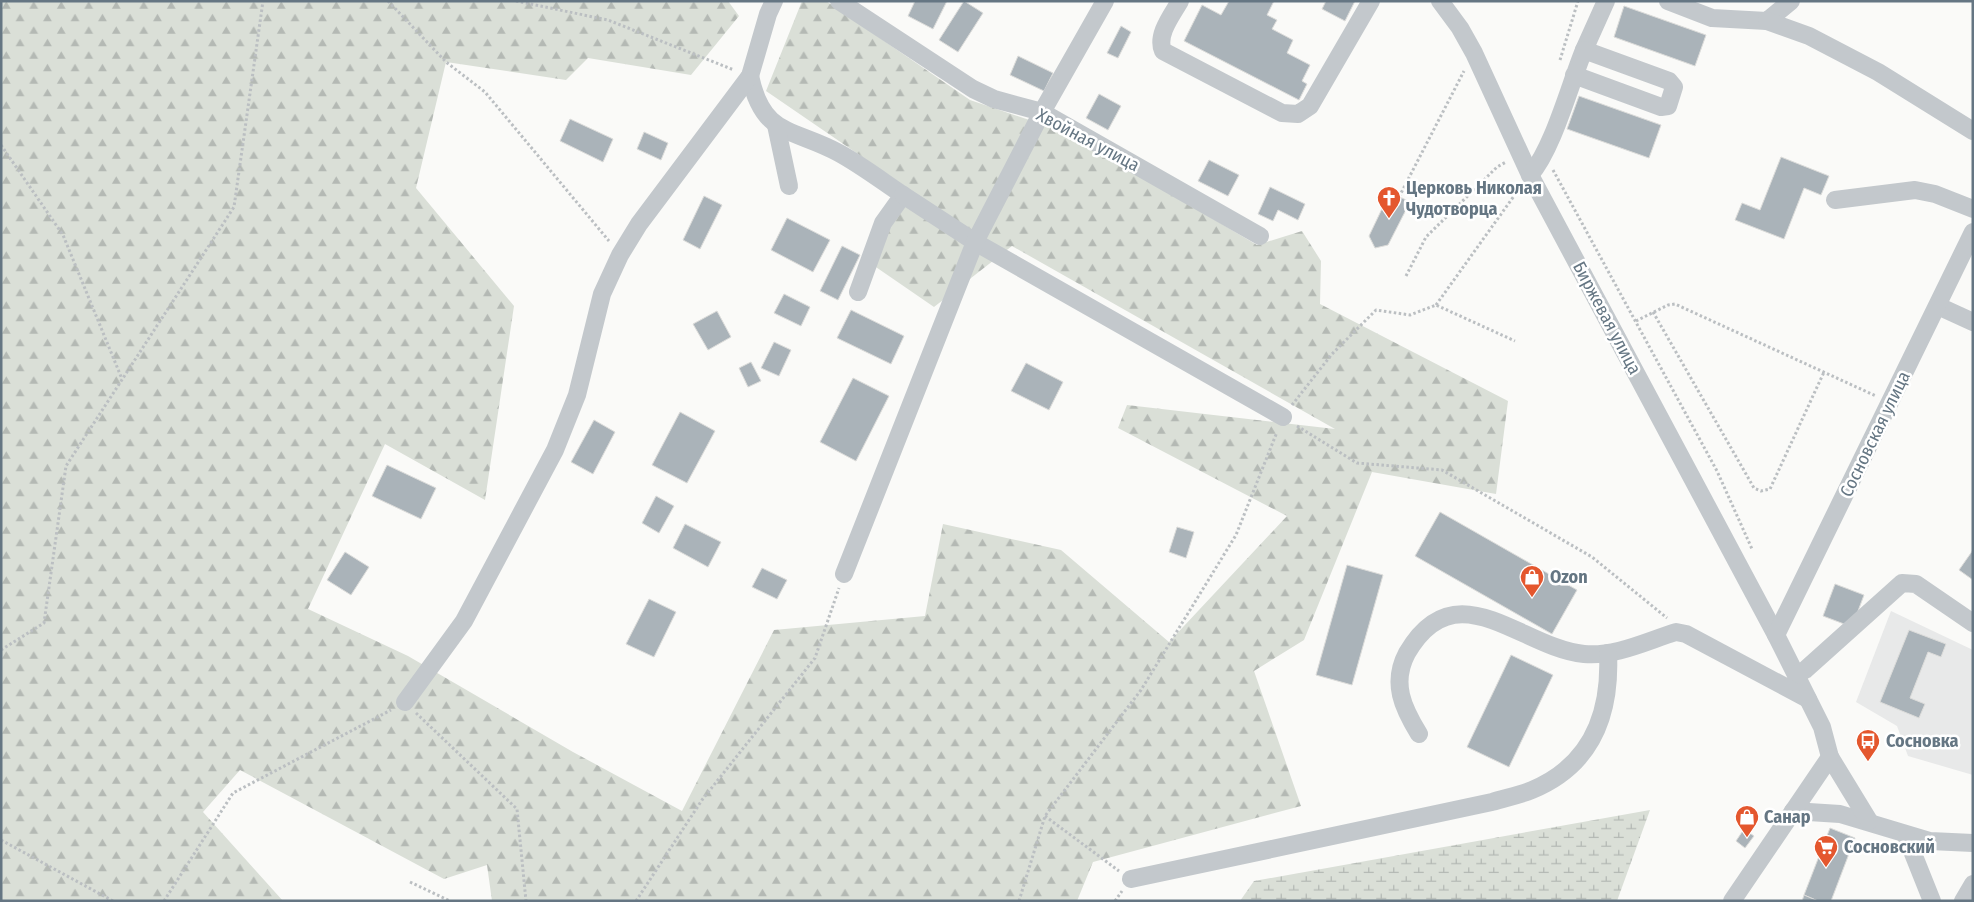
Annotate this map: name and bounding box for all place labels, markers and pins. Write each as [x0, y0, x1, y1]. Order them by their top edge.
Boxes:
place label: Церковь Николая Чудотворца [1406, 177, 1542, 220]
church icon: Церковь Николая Чудотворца [1376, 185, 1402, 219]
shop icon: Ozon [1519, 564, 1545, 598]
place label: Ozon [1550, 566, 1588, 588]
bus stop icon: Сосновка [1855, 728, 1881, 762]
place label: Сосновка [1886, 730, 1959, 752]
shop icon: Санар [1734, 804, 1760, 838]
place label: Санар [1764, 806, 1811, 828]
supermarket icon: Сосновский [1813, 834, 1839, 868]
place label: Сосновский [1844, 836, 1935, 858]

